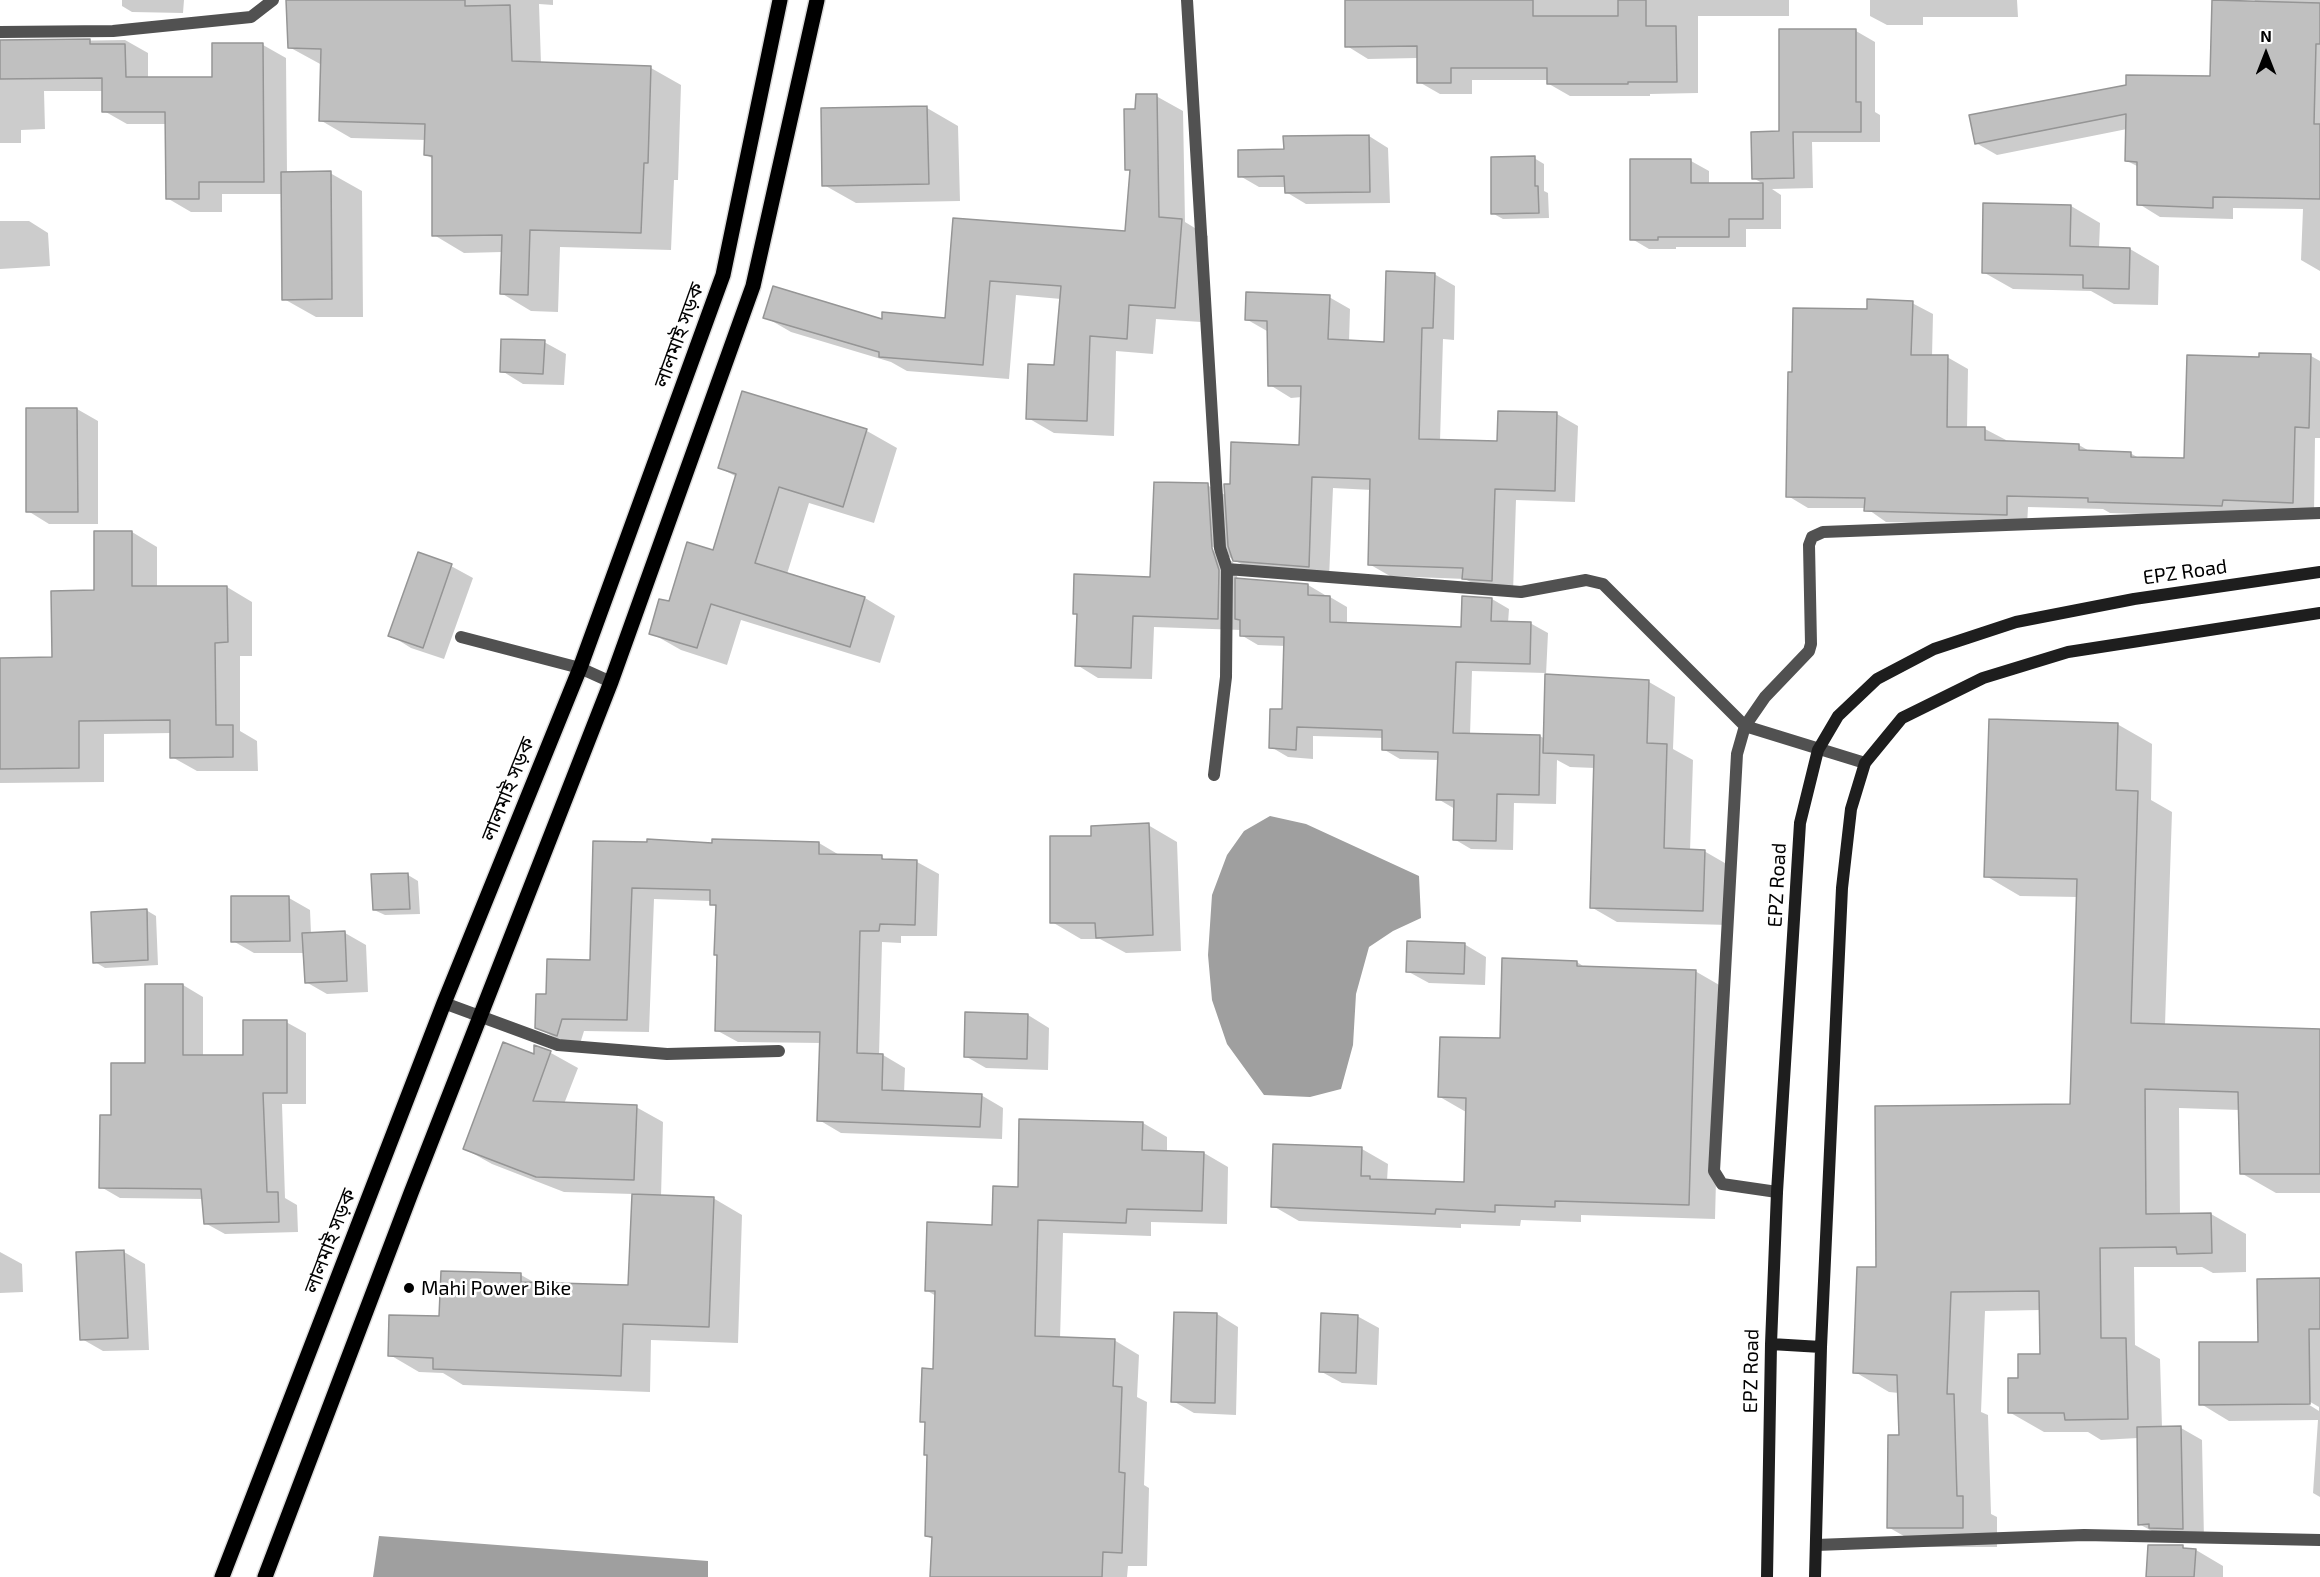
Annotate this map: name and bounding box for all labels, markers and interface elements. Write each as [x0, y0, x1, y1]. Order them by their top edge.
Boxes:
north arrow [2236, 24, 2296, 84]
text: N [2260, 26, 2272, 45]
street label: লালমাই সড়ক [649, 279, 709, 391]
street label: EPZ Road [2141, 554, 2229, 590]
street label: লালমাই সড়ক [476, 733, 540, 845]
street label: EPZ Road [1763, 842, 1791, 928]
street label: লালমাই সড়ক [299, 1185, 361, 1297]
place label: Mahi Power Bike [421, 1276, 571, 1300]
marker: Mahi Power Bike [402, 1281, 416, 1295]
street label: EPZ Road [1738, 1328, 1764, 1414]

